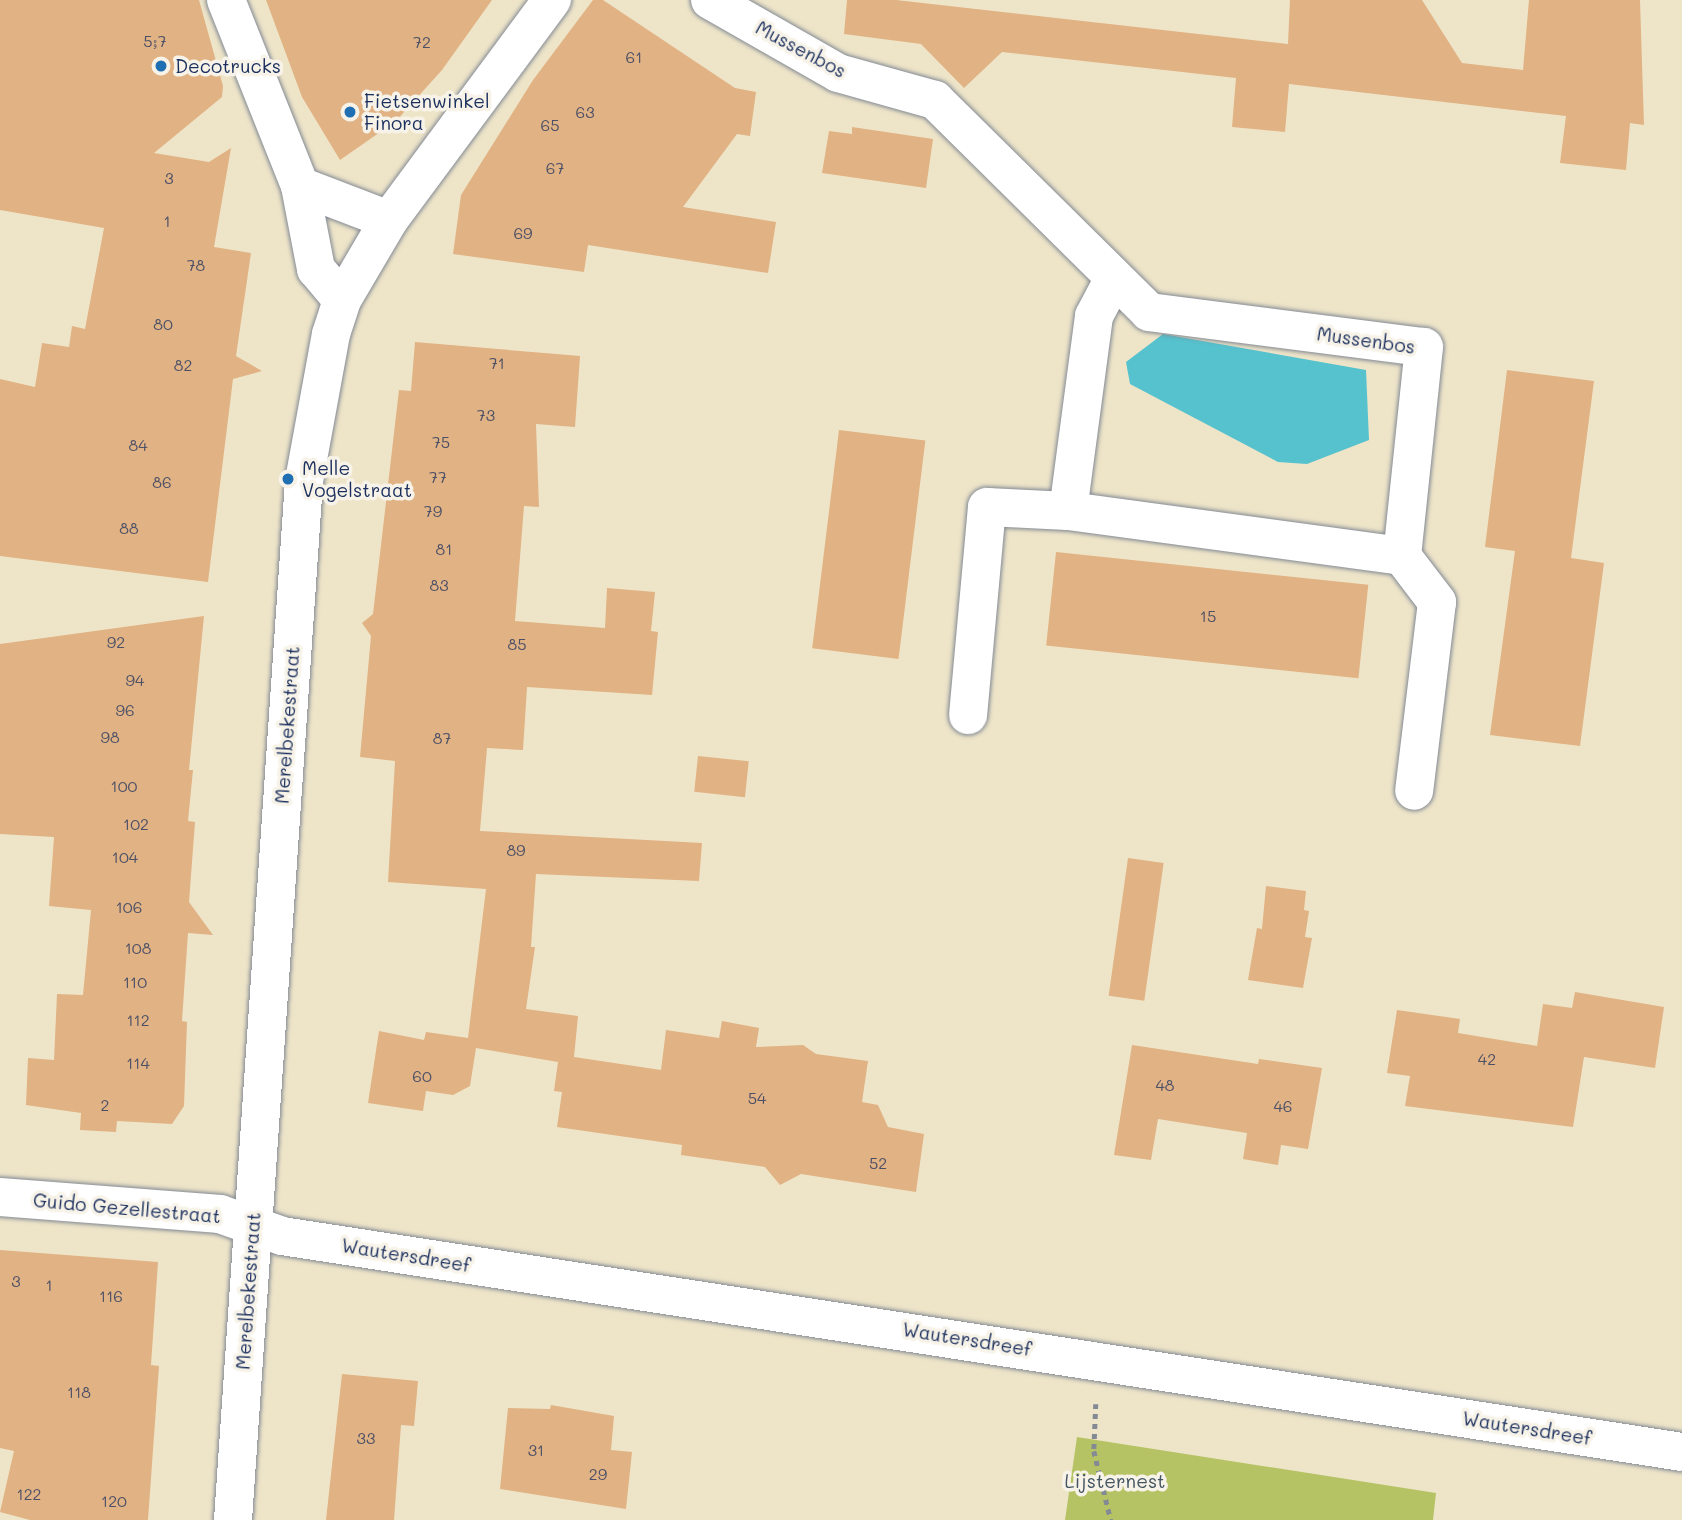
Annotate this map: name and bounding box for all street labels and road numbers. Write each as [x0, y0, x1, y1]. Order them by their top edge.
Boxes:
street label: Mussenbos [752, 16, 850, 82]
street label: Mussenbos [1315, 322, 1417, 358]
street label: Merelbekestraat [270, 645, 304, 805]
street label: Guido Gezellestraat [32, 1188, 222, 1228]
street label: Merelbekestraat [231, 1211, 265, 1371]
street label: Wautersdreef [340, 1234, 472, 1276]
street label: Wautersdreef [901, 1318, 1033, 1360]
street label: Wautersdreef [1461, 1407, 1593, 1449]

